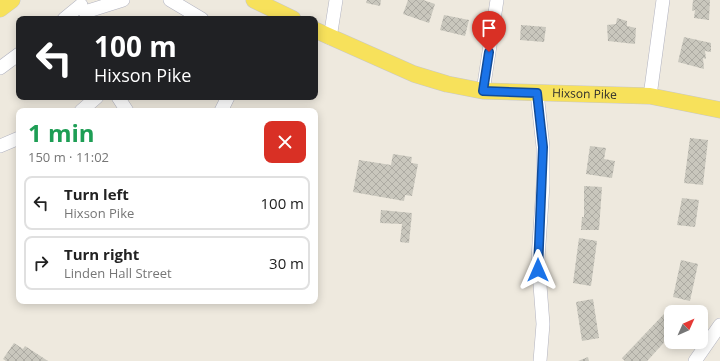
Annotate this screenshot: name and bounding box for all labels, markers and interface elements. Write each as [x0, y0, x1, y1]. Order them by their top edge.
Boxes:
pin [472, 11, 506, 52]
icon: arrive [478, 17, 500, 39]
text: 100 m [94, 27, 177, 65]
icon: left [28, 32, 80, 84]
text: Hixson Pike [94, 63, 191, 87]
street label: Hixson Pike [552, 84, 617, 103]
text: 1 min [28, 116, 95, 149]
button: close [264, 121, 306, 163]
text: 150 m · 11:02 [28, 148, 109, 166]
text: Turn left [64, 184, 129, 204]
icon: left [30, 192, 52, 214]
text: 100 m [260, 193, 304, 213]
text: Hixson Pike [64, 204, 134, 222]
text: Turn right [64, 244, 139, 264]
position arrow [517, 249, 559, 291]
icon: right [30, 252, 52, 274]
text: 30 m [269, 253, 304, 273]
text: Linden Hall Street [64, 264, 172, 282]
north arrow [664, 305, 708, 349]
map controls [664, 305, 708, 349]

